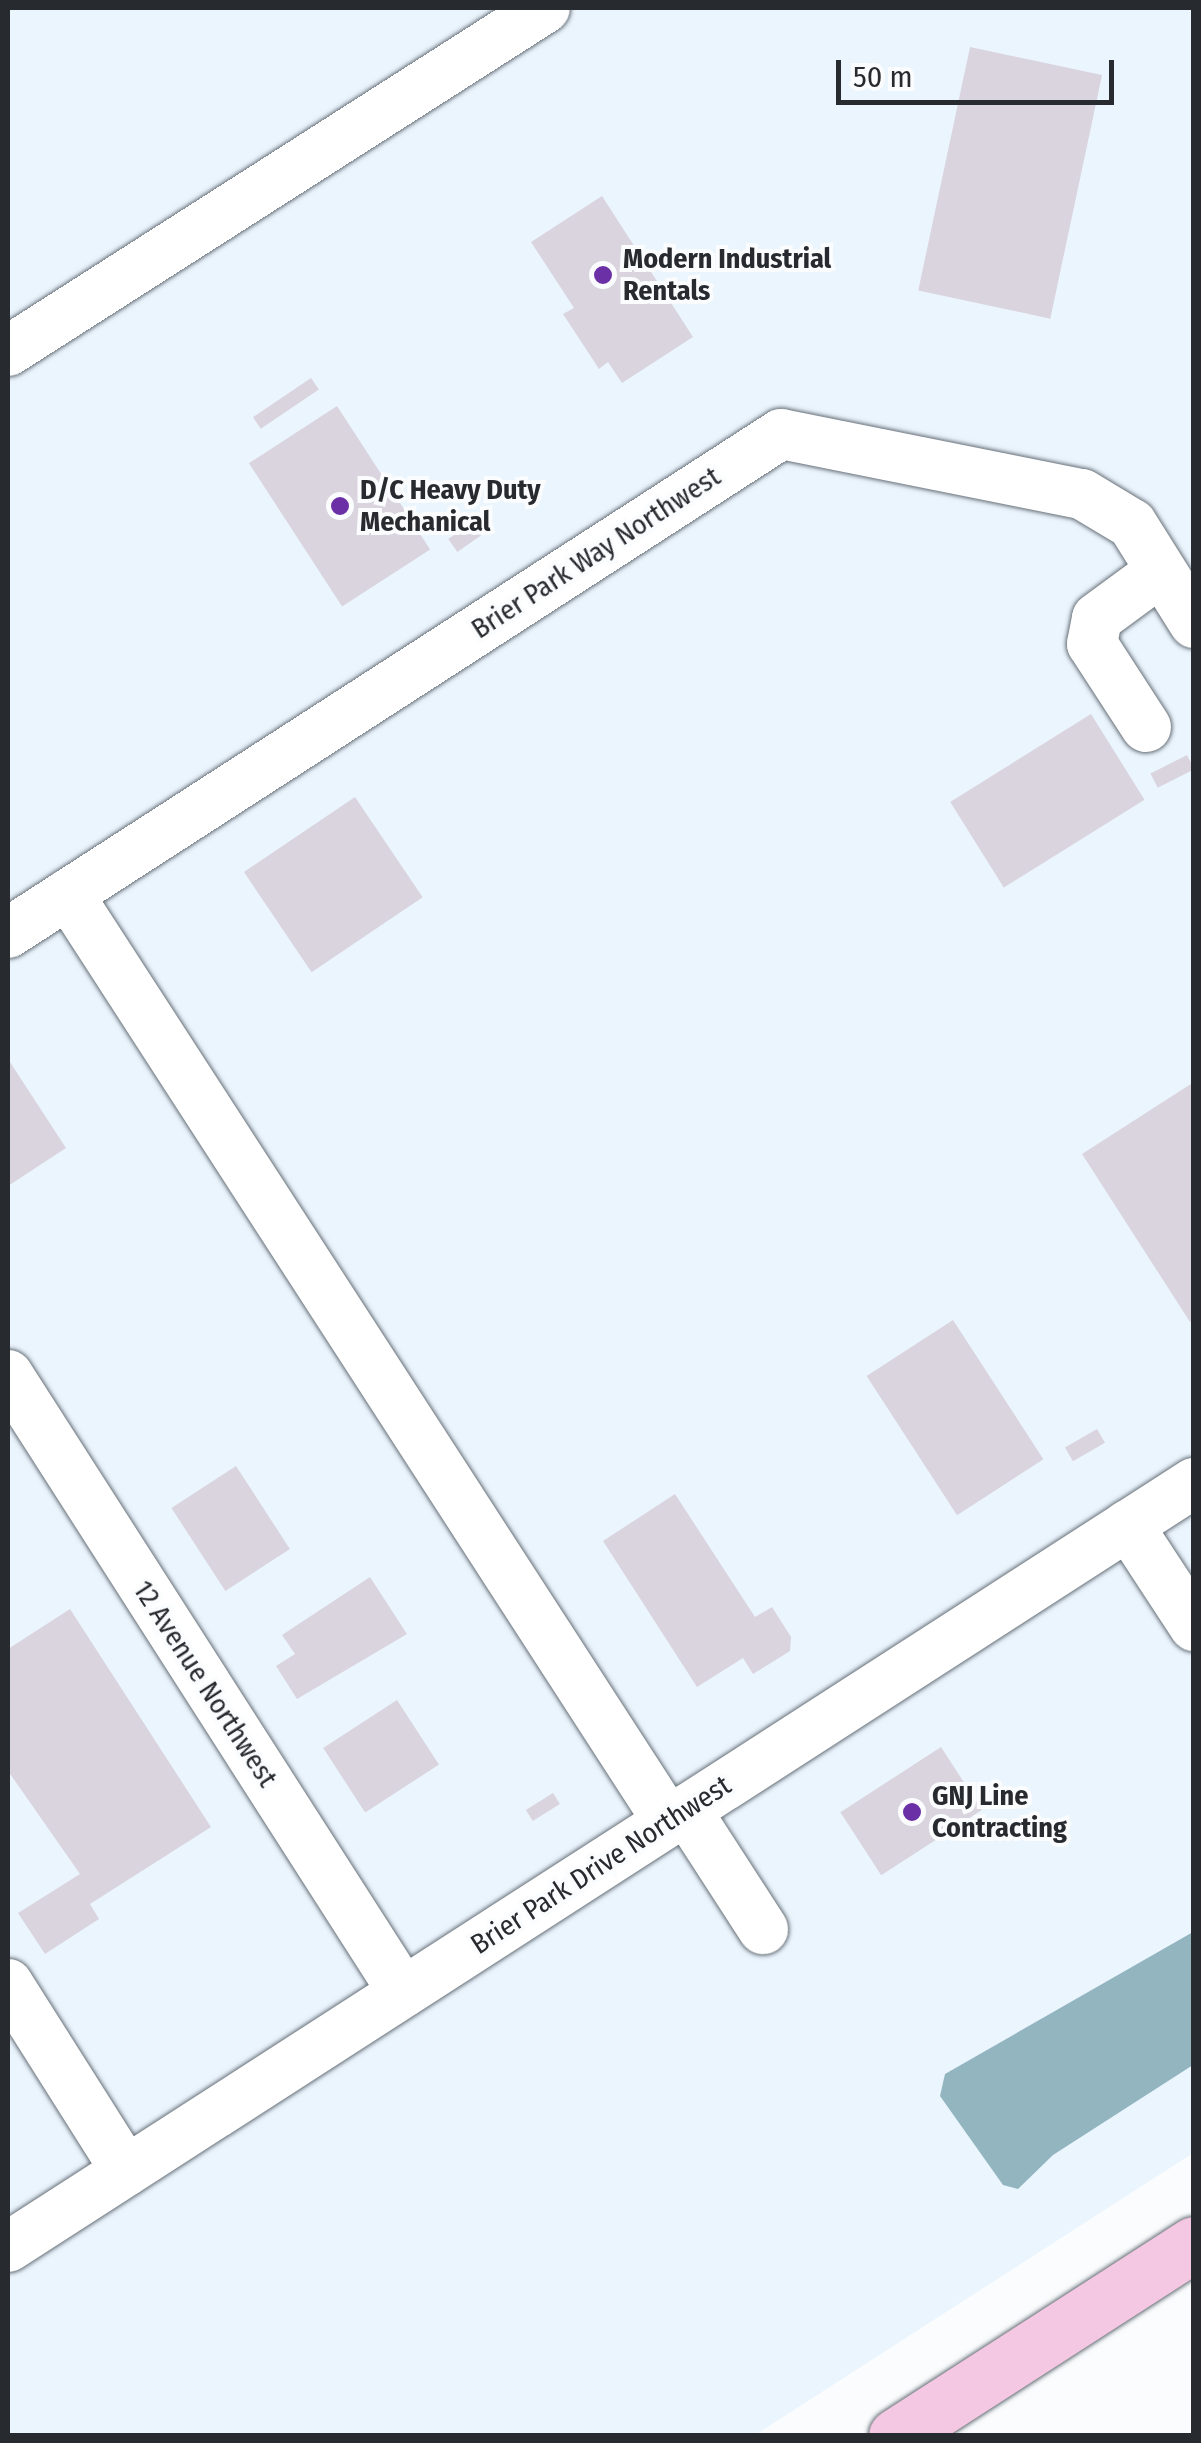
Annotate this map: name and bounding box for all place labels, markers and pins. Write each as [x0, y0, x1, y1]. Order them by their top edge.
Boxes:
place label: Modern Industrial Rentals [623, 242, 831, 308]
marker: Modern Industrial Rentals [592, 264, 614, 286]
place label: D/C Heavy Duty Mechanical [360, 473, 541, 539]
marker: D/C Heavy Duty Mechanical [329, 495, 351, 517]
place label: GNJ Line Contracting [932, 1779, 1067, 1845]
marker: GNJ Line Contracting [901, 1801, 923, 1823]

